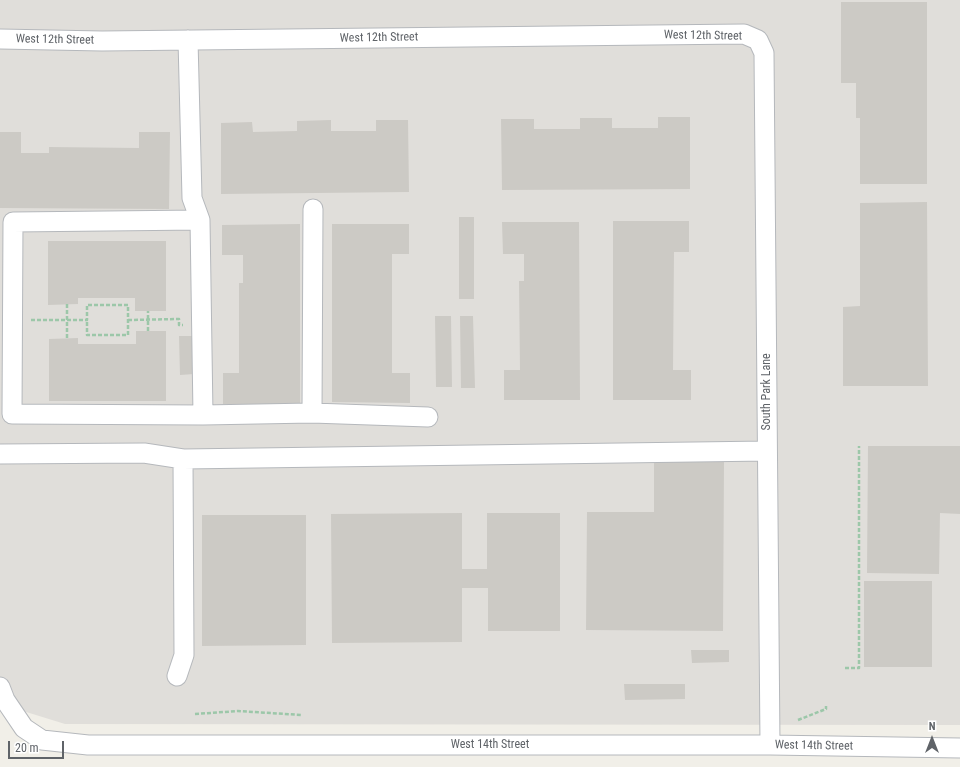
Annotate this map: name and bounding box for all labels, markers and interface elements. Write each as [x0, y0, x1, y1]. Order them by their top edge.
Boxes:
street label: West 12th Street [664, 28, 742, 44]
street label: West 12th Street [340, 30, 418, 46]
street label: West 12th Street [16, 32, 94, 48]
street label: South Park Lane [760, 353, 774, 431]
north arrow [912, 719, 952, 759]
text: N [929, 720, 935, 733]
scale bar [10, 733, 66, 759]
street label: West 14th Street [451, 738, 529, 752]
street label: West 14th Street [775, 738, 853, 754]
text: 20 m [15, 741, 39, 755]

